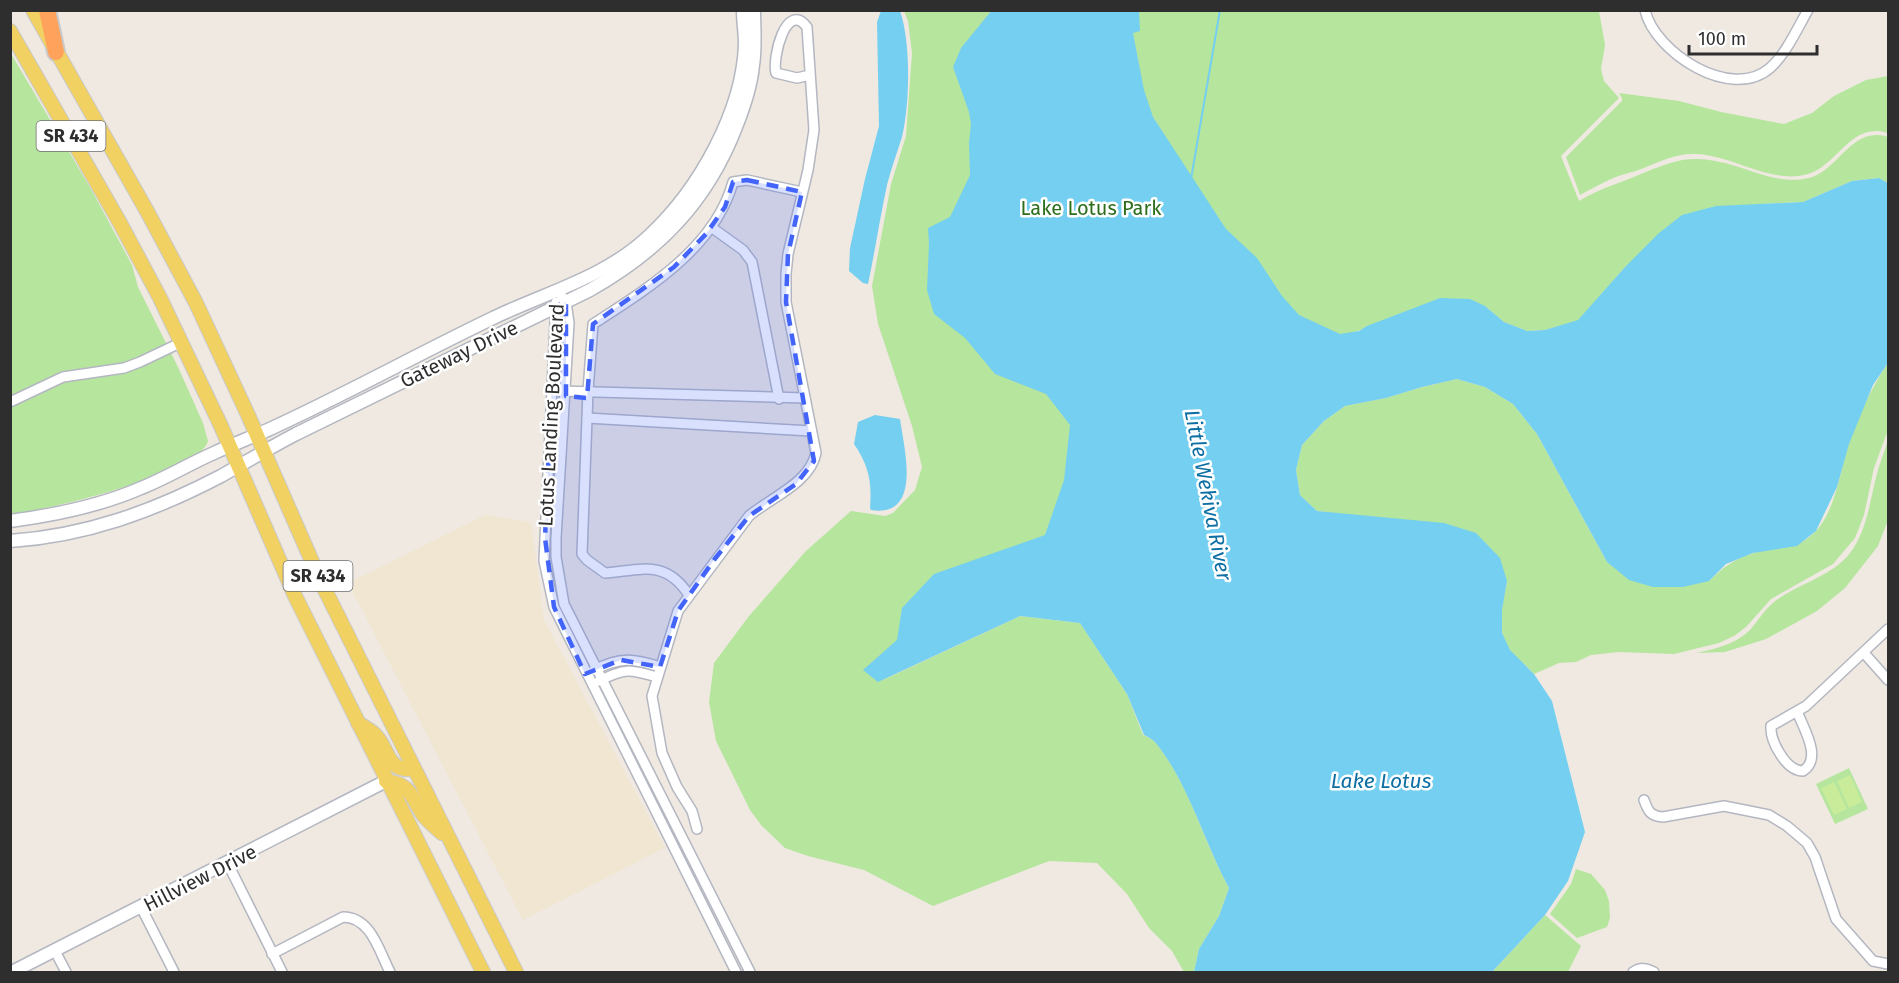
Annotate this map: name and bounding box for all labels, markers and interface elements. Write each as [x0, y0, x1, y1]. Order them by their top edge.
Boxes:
scale bar [1689, 18, 1816, 56]
text: 100 m [1698, 28, 1746, 50]
road number: SR 434 [36, 121, 106, 151]
park label: Lake Lotus Park [1021, 196, 1162, 220]
street label: Lotus Landing Boulevard [533, 303, 569, 527]
street label: Gateway Drive [396, 315, 522, 393]
water label: Little Wekiva River [1179, 407, 1237, 583]
road number: SR 434 [284, 561, 352, 591]
water label: Lake Lotus [1331, 768, 1432, 794]
street label: Hillview Drive [139, 839, 261, 917]

